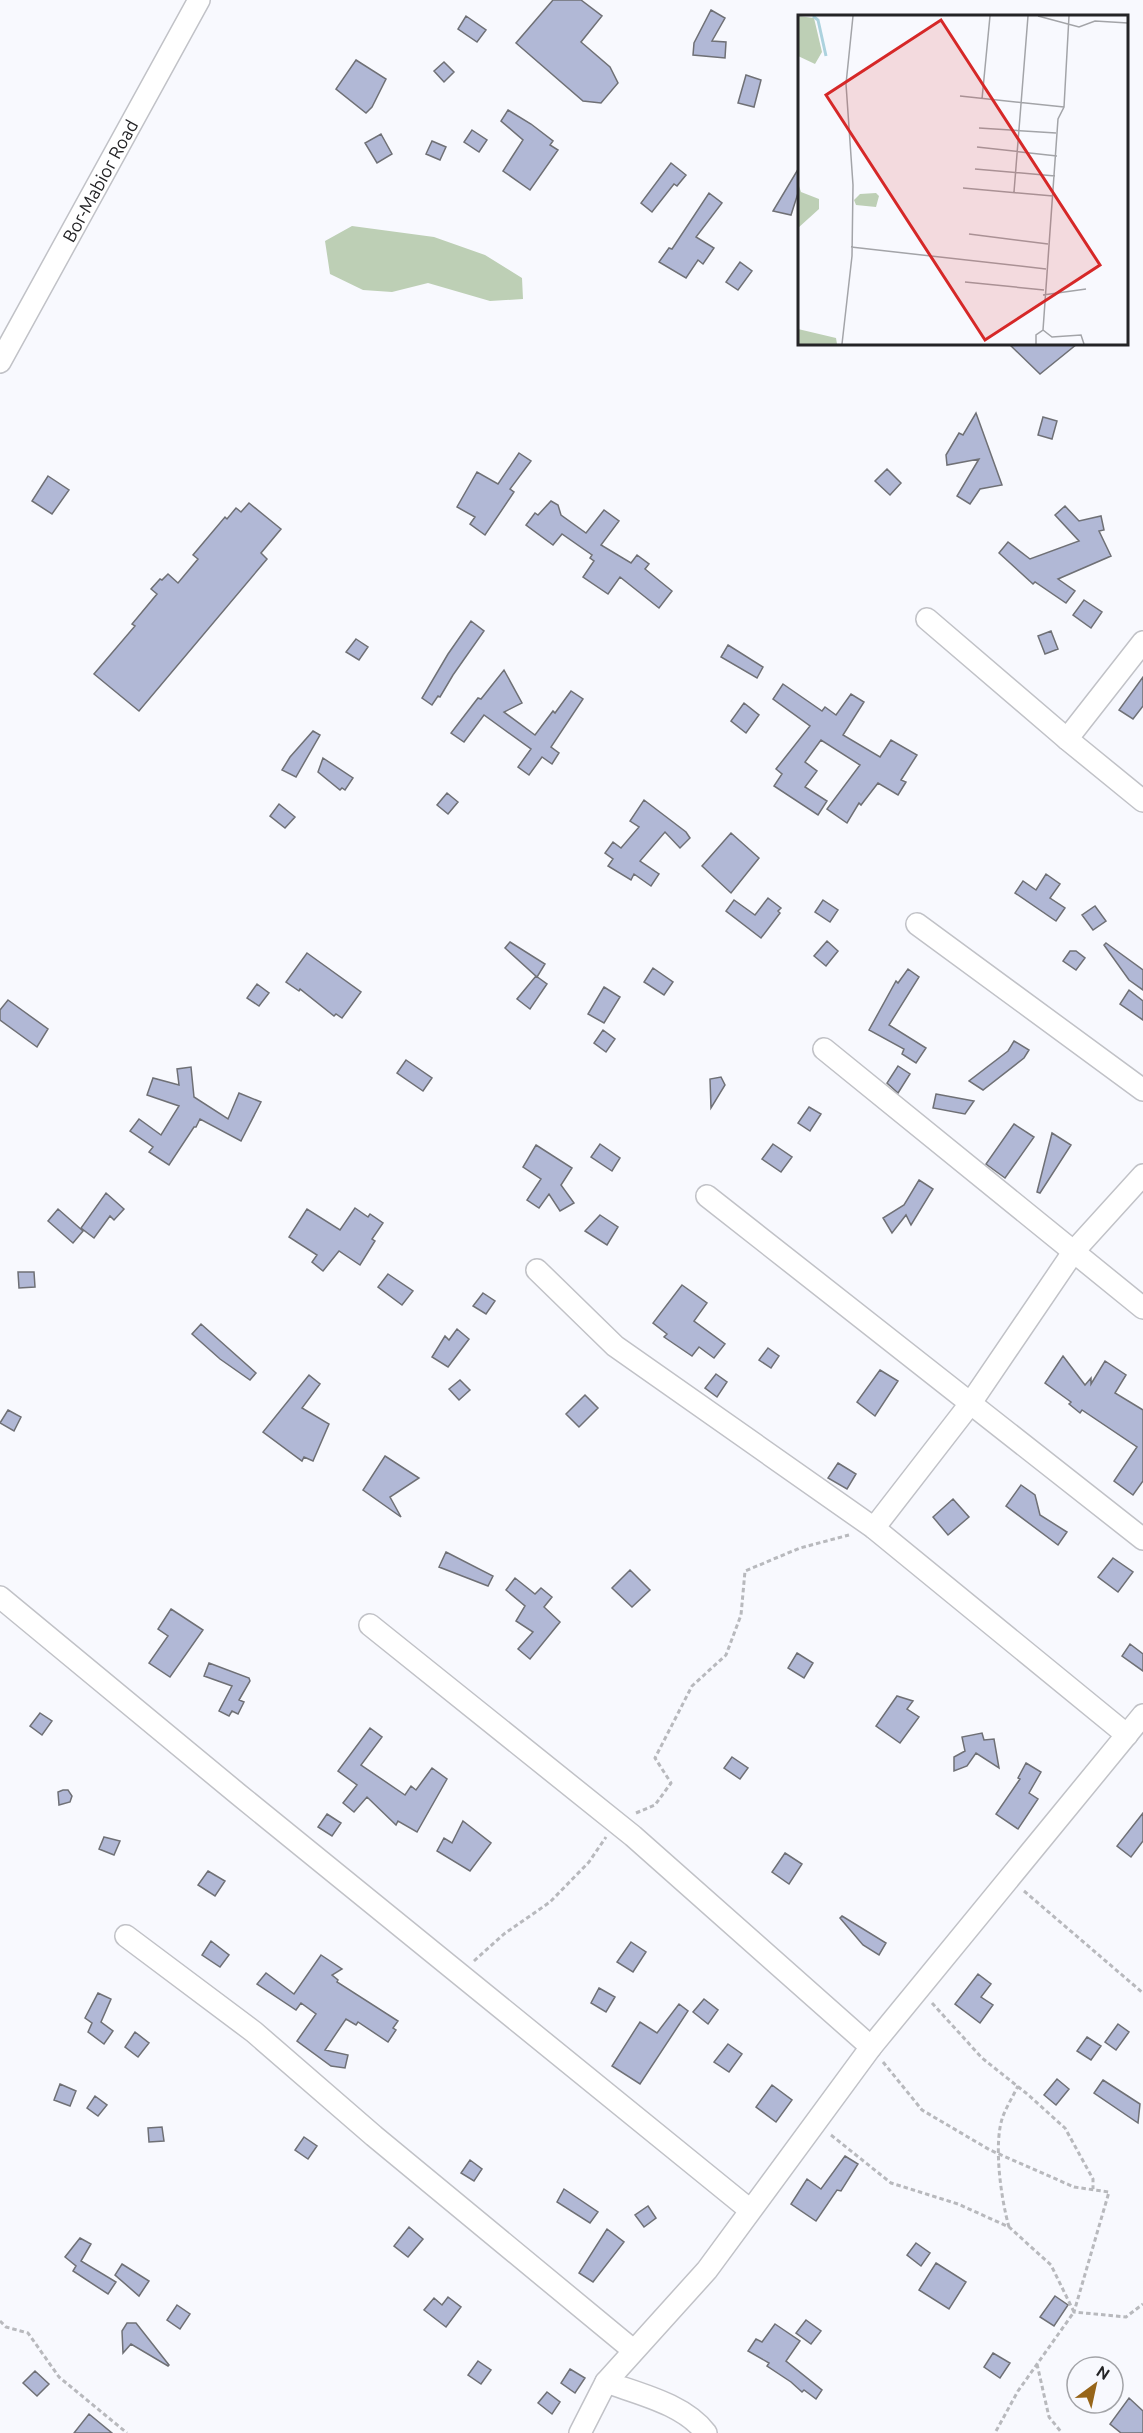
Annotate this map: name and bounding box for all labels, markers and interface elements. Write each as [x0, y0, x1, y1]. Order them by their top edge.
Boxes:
inset map [798, 15, 1128, 345]
street label: Bor-Mabior Road [58, 116, 141, 245]
north arrow [1065, 2355, 1125, 2415]
text: N [1093, 2362, 1113, 2383]

